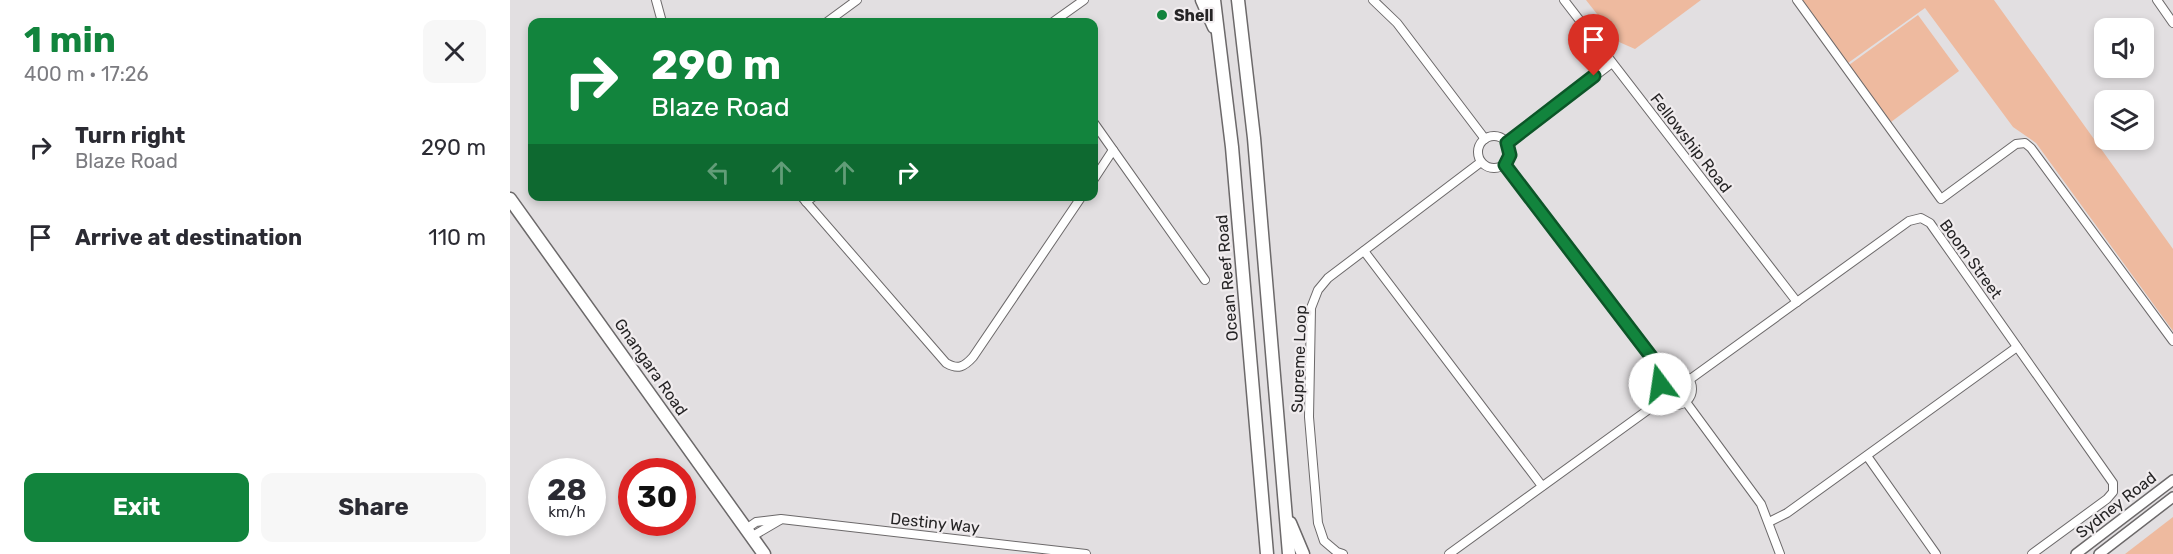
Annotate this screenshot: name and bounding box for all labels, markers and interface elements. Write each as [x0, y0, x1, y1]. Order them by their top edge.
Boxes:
place label: Shell [1174, 6, 1214, 25]
marker: Shell [1155, 8, 1169, 22]
pin [1568, 14, 1619, 76]
text: 1 min [24, 18, 116, 61]
map controls [2094, 18, 2154, 150]
button: sound [2094, 18, 2154, 78]
button: close [423, 20, 486, 83]
icon: arrive [1577, 23, 1610, 56]
text: 290 m [651, 40, 781, 90]
icon: right [552, 42, 630, 120]
text: 400 m · 17:26 [24, 62, 149, 86]
street label: Fellowship Road [1646, 90, 1736, 196]
button: layers [2094, 90, 2154, 150]
text: Blaze Road [651, 91, 790, 123]
text: Turn right [75, 122, 185, 149]
icon: right [24, 131, 57, 164]
text: 290 m [421, 134, 486, 161]
text: Blaze Road [75, 149, 178, 173]
icon: left [702, 156, 735, 189]
icon: ahead [765, 156, 798, 189]
icon: ahead [828, 156, 861, 189]
icon: right [891, 156, 924, 189]
street label: Ocean Reef Road [1212, 214, 1242, 342]
street label: Boom Street [1936, 216, 2006, 302]
icon: arrive [24, 221, 57, 254]
text: Arrive at destination [75, 224, 302, 251]
text: 110 m [428, 224, 486, 251]
street label: Supreme Loop [1288, 305, 1310, 413]
street label: Gnangara Road [610, 315, 692, 419]
position arrow [1628, 352, 1692, 416]
speed limit sign: 30 [618, 458, 696, 536]
street label: Sydney Road [2072, 468, 2160, 542]
text: 28 [547, 472, 587, 508]
button: Exit [24, 473, 249, 542]
button: Share [261, 473, 486, 542]
text: km/h [548, 503, 586, 521]
street label: Destiny Way [889, 509, 981, 537]

